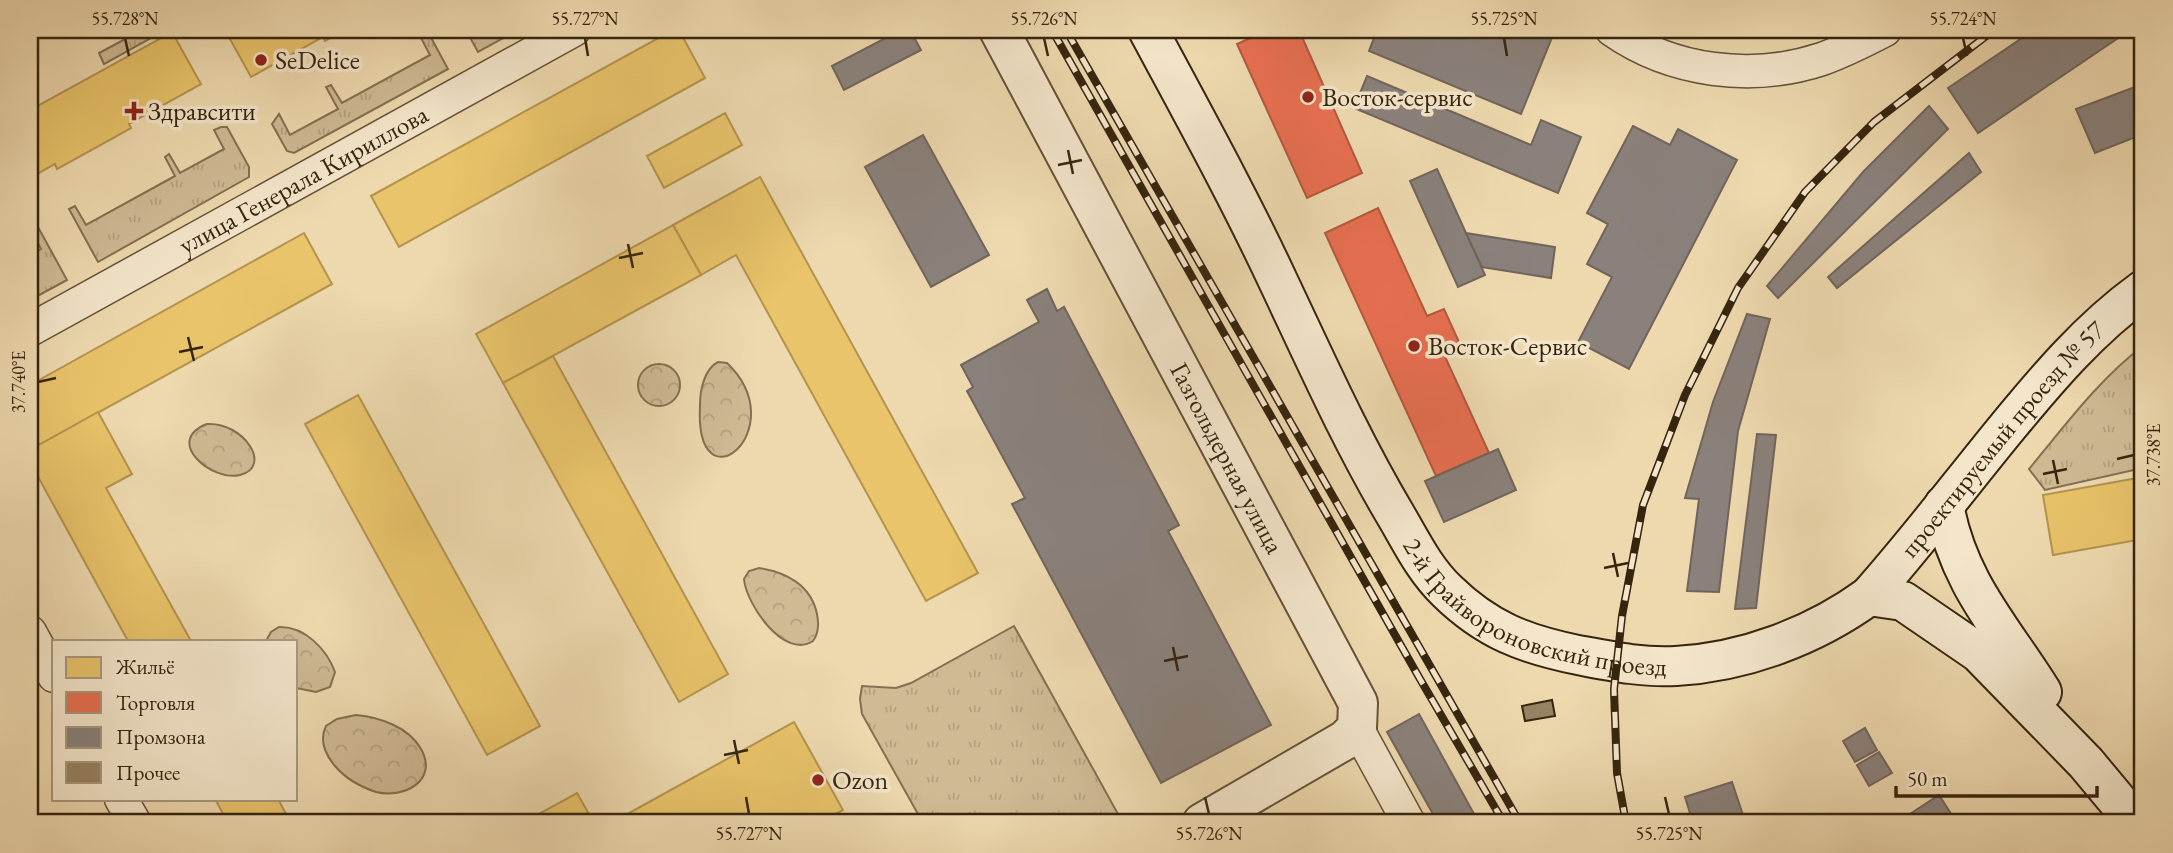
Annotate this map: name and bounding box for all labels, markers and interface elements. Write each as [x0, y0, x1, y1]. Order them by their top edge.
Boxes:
text: 55.728°N [92, 7, 159, 30]
text: 55.727°N [552, 7, 619, 30]
text: 55.726°N [1011, 7, 1078, 30]
text: 55.725°N [1471, 7, 1538, 30]
text: 55.724°N [1930, 7, 1997, 30]
place label: SeDelice [275, 43, 360, 77]
marker: SeDelice [253, 52, 269, 68]
place label: Восток-сервис [1322, 80, 1473, 114]
marker: Восток-сервис [1300, 89, 1316, 105]
place label: Здравсити [148, 94, 256, 128]
street label: улица Генерала Кириллова [172, 97, 434, 262]
marker: Здравсити [126, 103, 142, 119]
street label: проектируемый проезд № 57 [1892, 313, 2112, 564]
place label: Восток-Сервис [1428, 329, 1587, 363]
marker: Восток-Сервис [1406, 338, 1422, 354]
text: 37.740°E [7, 351, 30, 413]
street label: Газгольдерная улица [1162, 357, 1292, 560]
text: 37.738°E [2142, 424, 2165, 486]
street label: 2-й Грайвороновский проезд [1395, 532, 1667, 683]
legend [52, 640, 298, 800]
text: Жильё [115, 653, 175, 680]
text: Торговля [116, 689, 195, 716]
text: Промзона [116, 723, 206, 750]
scale bar [1896, 755, 2098, 799]
text: Прочее [116, 759, 180, 786]
place label: Ozon [832, 763, 889, 797]
text: 50 m [1907, 765, 1948, 792]
marker: Ozon [810, 772, 826, 788]
text: 55.727°N [716, 822, 783, 845]
text: 55.726°N [1176, 822, 1243, 845]
text: 55.725°N [1636, 822, 1703, 845]

